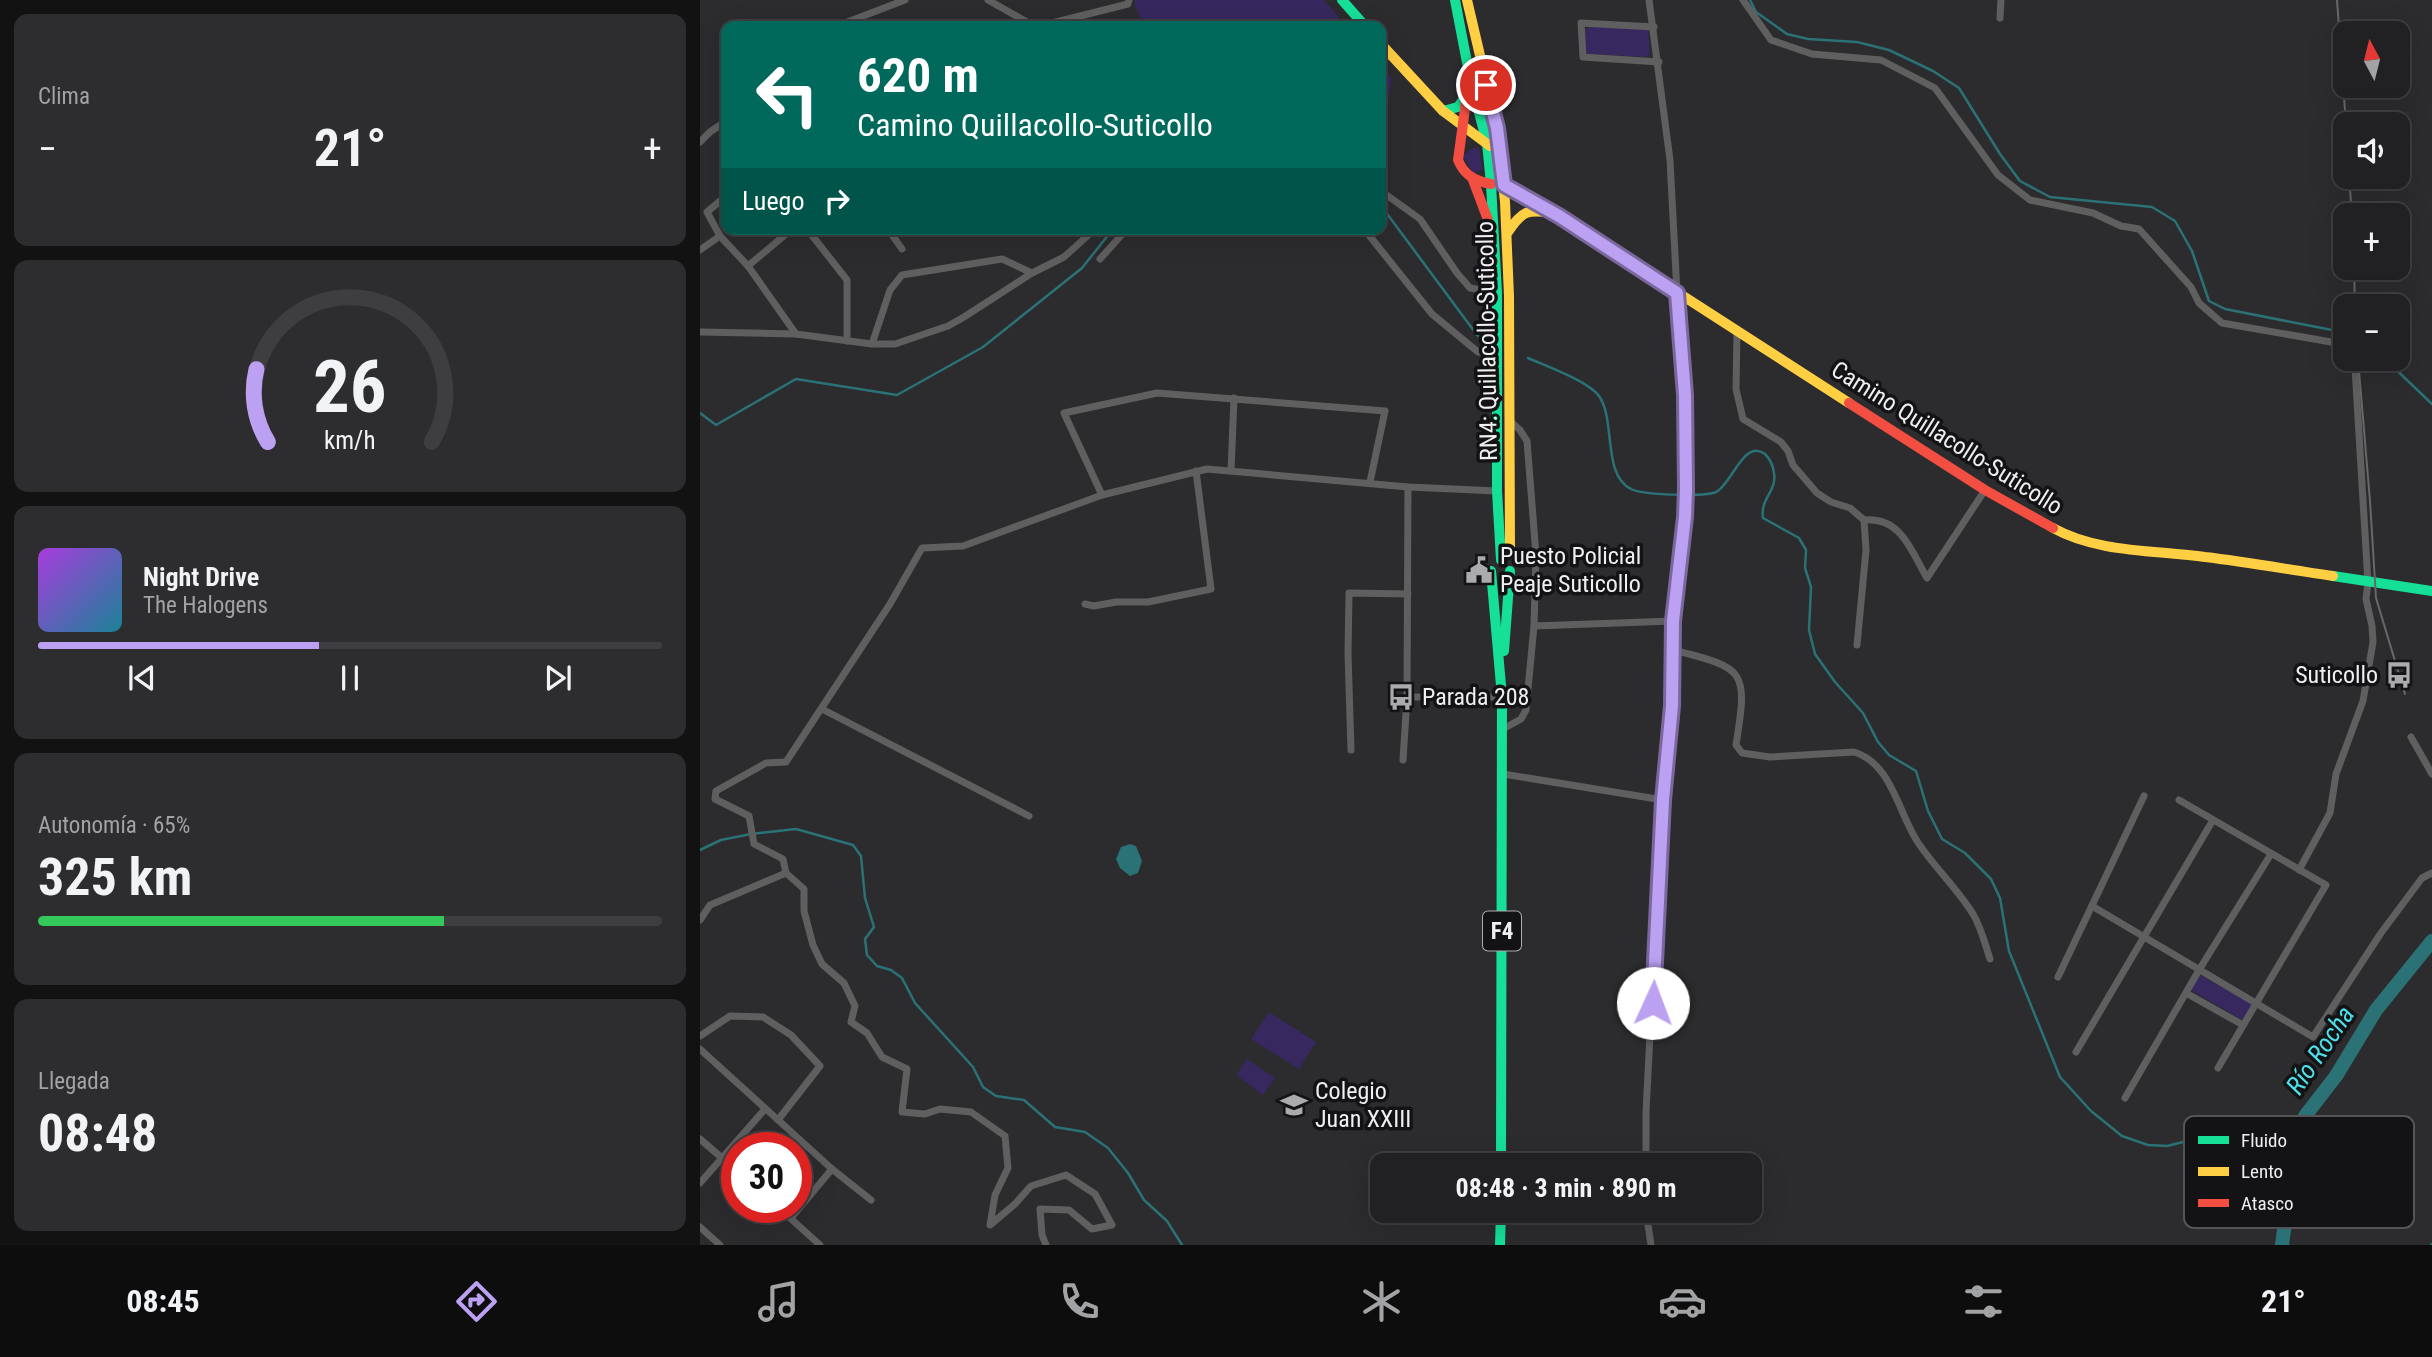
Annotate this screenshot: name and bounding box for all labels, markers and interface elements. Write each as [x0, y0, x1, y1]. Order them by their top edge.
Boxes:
north arrow [2333, 21, 2410, 98]
map controls [2333, 21, 2410, 371]
text: 620 m [857, 47, 979, 104]
icon: left [742, 49, 833, 140]
pin [1456, 55, 1516, 115]
icon: arrive [1467, 66, 1505, 104]
text: Clima [38, 83, 90, 110]
text: Camino Quillacollo-Suticollo [857, 106, 1213, 144]
button: sound [2333, 112, 2410, 189]
text: 21° [314, 118, 386, 179]
text: − [38, 127, 57, 171]
text: + [643, 127, 662, 171]
icon: right [818, 182, 856, 220]
text: Luego [742, 186, 804, 216]
button: + [2333, 203, 2410, 280]
street label: RN4: Quillacollo-Suticollo [1471, 221, 1503, 461]
button: − [2333, 294, 2410, 371]
text: 26 [313, 345, 387, 431]
street label: Camino Quillacollo-Suticollo [1826, 355, 2068, 521]
text: km/h [324, 426, 376, 455]
place label: Puesto Policial Peaje Suticollo [1500, 542, 1641, 598]
public building icon: Puesto Policial Peaje Suticollo [1464, 555, 1494, 585]
text: Night Drive [143, 562, 259, 592]
text: The Halogens [143, 592, 268, 619]
icon: previous [123, 659, 161, 697]
icon: pause [331, 659, 369, 697]
icon: next [539, 659, 577, 697]
bus stop icon: Suticollo [2384, 660, 2414, 690]
place label: Suticollo [2295, 661, 2378, 689]
bus stop icon: Parada 208 [1386, 682, 1416, 712]
place label: Parada 208 [1422, 683, 1529, 711]
text: Autonomía · 65% [38, 812, 190, 839]
text: 325 km [38, 847, 192, 908]
road number: F4 [1483, 912, 1521, 950]
position arrow [1616, 966, 1690, 1040]
water label: Río Rocha [2280, 1000, 2360, 1100]
text: Llegada [38, 1068, 110, 1095]
place label: Colegio Juan XXIII [1315, 1077, 1411, 1133]
school or university icon: Colegio Juan XXIII [1279, 1090, 1309, 1120]
text: 08:48 [38, 1103, 157, 1164]
legend [2184, 1116, 2414, 1228]
text: Fluido [2241, 1129, 2287, 1152]
speed limit sign: 30 [721, 1132, 812, 1223]
text: Lento [2241, 1160, 2283, 1183]
text: 08:48 · 3 min · 890 m [1456, 1173, 1676, 1203]
text: Atasco [2241, 1192, 2294, 1215]
icon: directions [452, 1277, 501, 1326]
icon: music [754, 1277, 803, 1326]
icon: phone [1055, 1277, 1104, 1326]
icon: climate [1357, 1277, 1406, 1326]
icon: car [1658, 1277, 1707, 1326]
icon: filters [1959, 1277, 2008, 1326]
text: 08:45 [126, 1282, 200, 1320]
text: 21° [2261, 1282, 2306, 1320]

